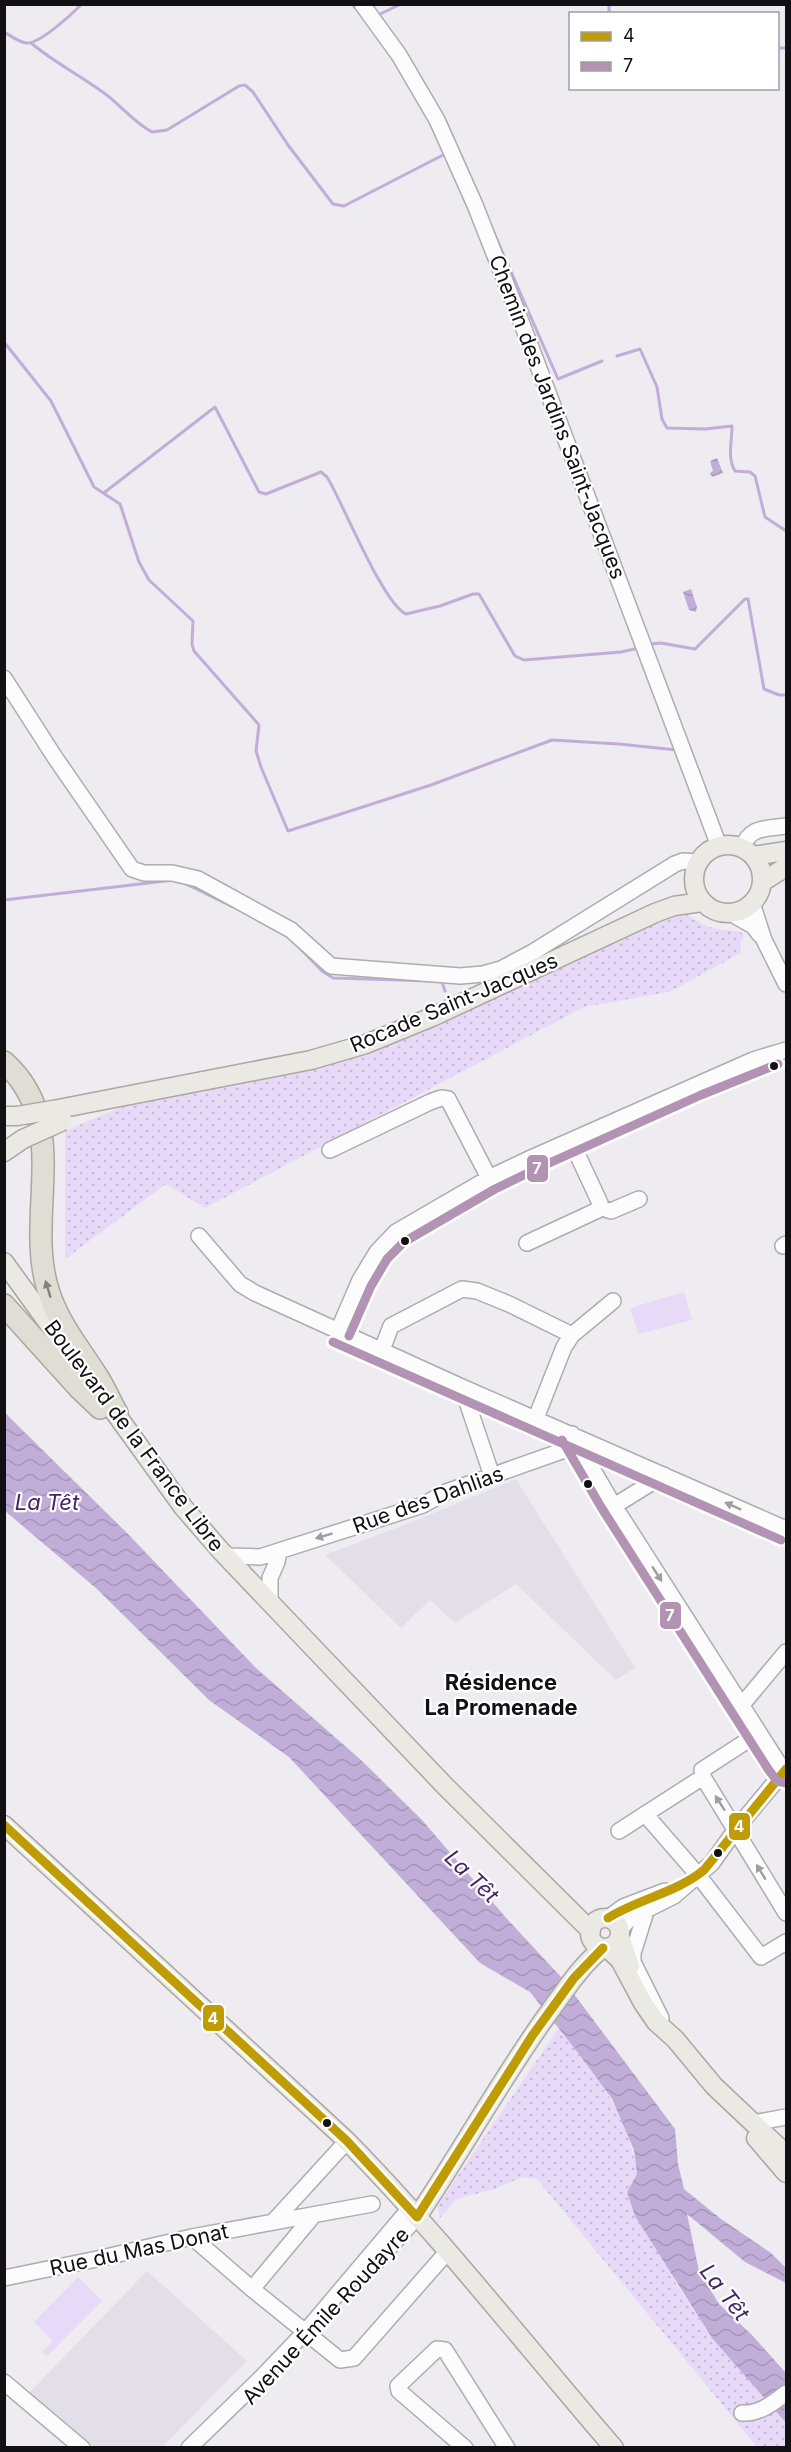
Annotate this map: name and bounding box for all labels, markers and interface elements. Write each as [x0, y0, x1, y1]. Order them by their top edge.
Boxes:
legend [569, 12, 779, 90]
text: 4 [623, 25, 635, 46]
text: 7 [623, 55, 633, 76]
street label: Chemin des Jardins Saint-Jacques [484, 251, 631, 582]
street label: Rocade Saint-Jacques [346, 947, 561, 1058]
unlabelled marker [768, 1060, 780, 1072]
line badge: 7 [526, 1154, 549, 1183]
text: 7 [532, 1158, 542, 1178]
unlabelled marker [399, 1235, 411, 1247]
one-way arrow [43, 1280, 52, 1298]
street label: Boulevard de la France Libre [39, 1315, 230, 1556]
street label: Rue des Dahlias [349, 1461, 507, 1538]
unlabelled marker [582, 1478, 594, 1490]
water label: La Têt [15, 1489, 80, 1515]
one-way arrow [724, 1500, 742, 1510]
one-way arrow [315, 1532, 333, 1542]
one-way arrow [651, 1565, 663, 1581]
line badge: 7 [659, 1601, 682, 1630]
text: 7 [665, 1605, 675, 1625]
district label: Résidence La Promenade [424, 1669, 578, 1720]
one-way arrow [715, 1795, 726, 1811]
line badge: 4 [728, 1812, 751, 1841]
text: 4 [734, 1816, 745, 1836]
water label: La Têt [440, 1844, 505, 1908]
unlabelled marker [712, 1847, 724, 1859]
one-way arrow [755, 1864, 766, 1880]
line badge: 4 [202, 2004, 225, 2032]
text: 4 [208, 2008, 219, 2028]
unlabelled marker [321, 2117, 333, 2129]
street label: Rue du Mas Donat [47, 2218, 231, 2281]
street label: Avenue Émile Roudayre [236, 2221, 414, 2409]
water label: La Têt [695, 2259, 756, 2326]

